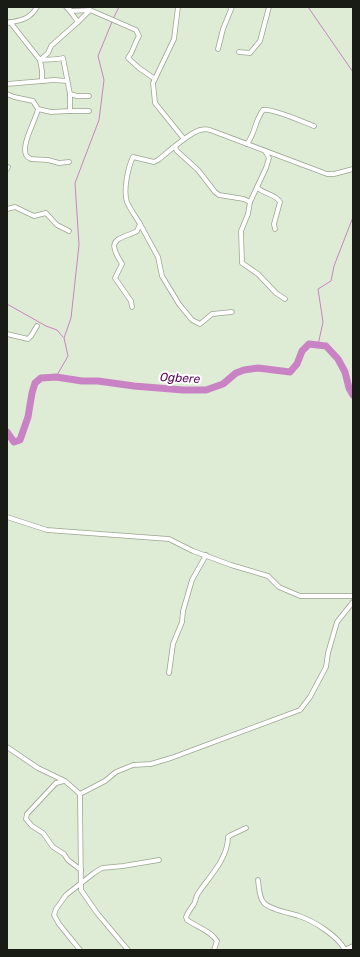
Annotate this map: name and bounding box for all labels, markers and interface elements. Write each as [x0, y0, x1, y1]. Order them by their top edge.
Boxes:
water label: Ogbere [160, 370, 201, 386]

